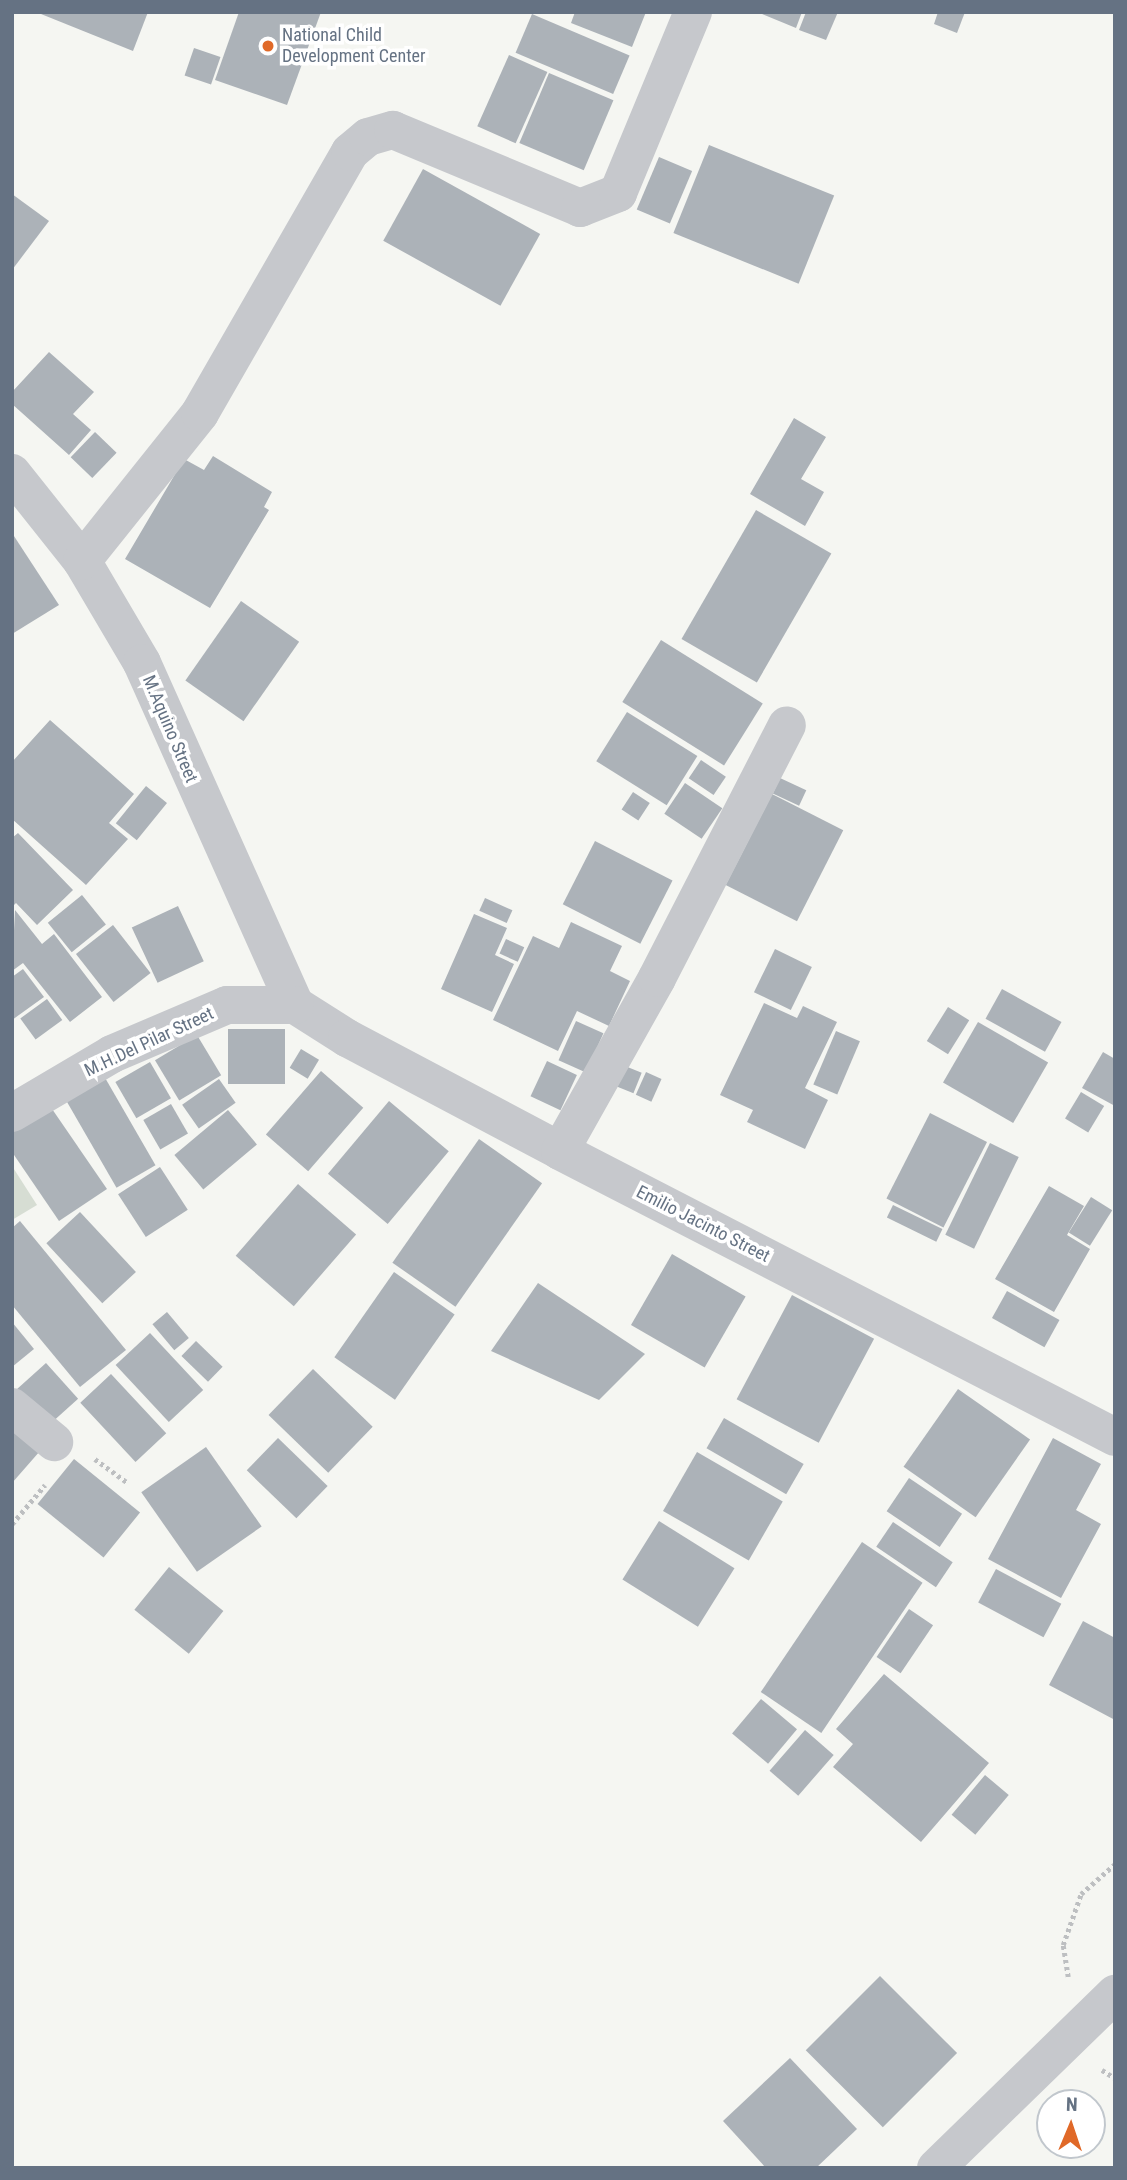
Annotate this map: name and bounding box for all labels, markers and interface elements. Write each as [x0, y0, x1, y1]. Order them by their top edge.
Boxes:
place label: National Child Development Center [282, 25, 425, 68]
marker: National Child Development Center [260, 38, 276, 54]
street label: M.Aquino Street [138, 672, 202, 786]
street label: M.H.Del Pilar Street [81, 1003, 217, 1081]
street label: Emilio Jacinto Street [633, 1181, 773, 1267]
north arrow [1036, 2089, 1106, 2159]
text: N [1065, 2093, 1078, 2116]

